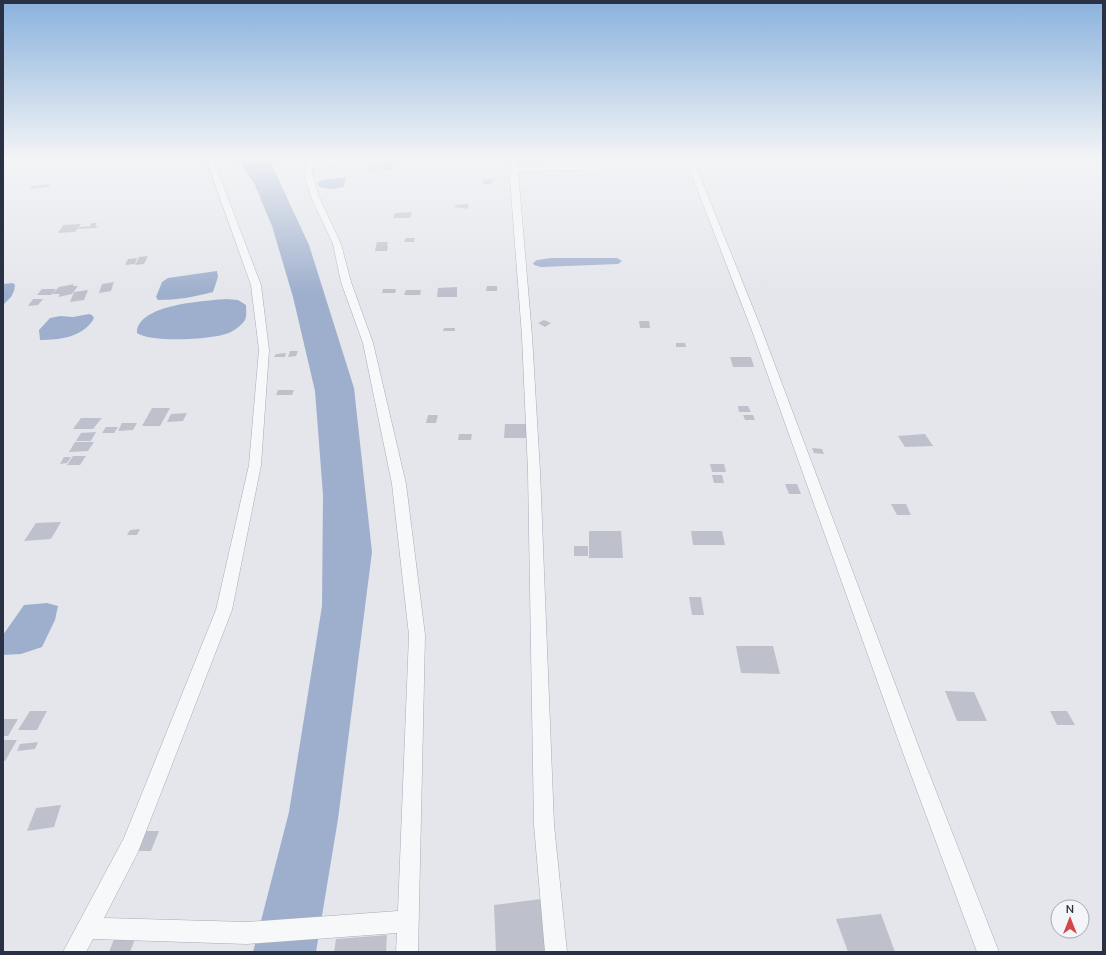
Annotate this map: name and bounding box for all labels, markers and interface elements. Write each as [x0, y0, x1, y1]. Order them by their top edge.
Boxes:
north arrow [1050, 899, 1090, 939]
text: N [1066, 902, 1074, 916]

